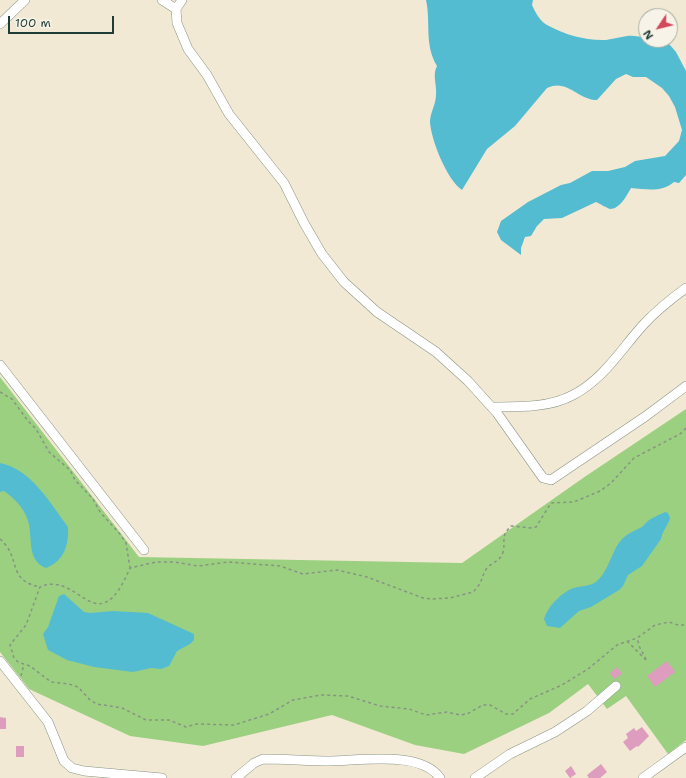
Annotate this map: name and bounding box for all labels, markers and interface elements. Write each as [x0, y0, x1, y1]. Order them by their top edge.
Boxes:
scale bar [10, 8, 116, 34]
north arrow [638, 8, 678, 48]
text: 100 m [15, 15, 51, 31]
text: N [640, 27, 657, 42]

